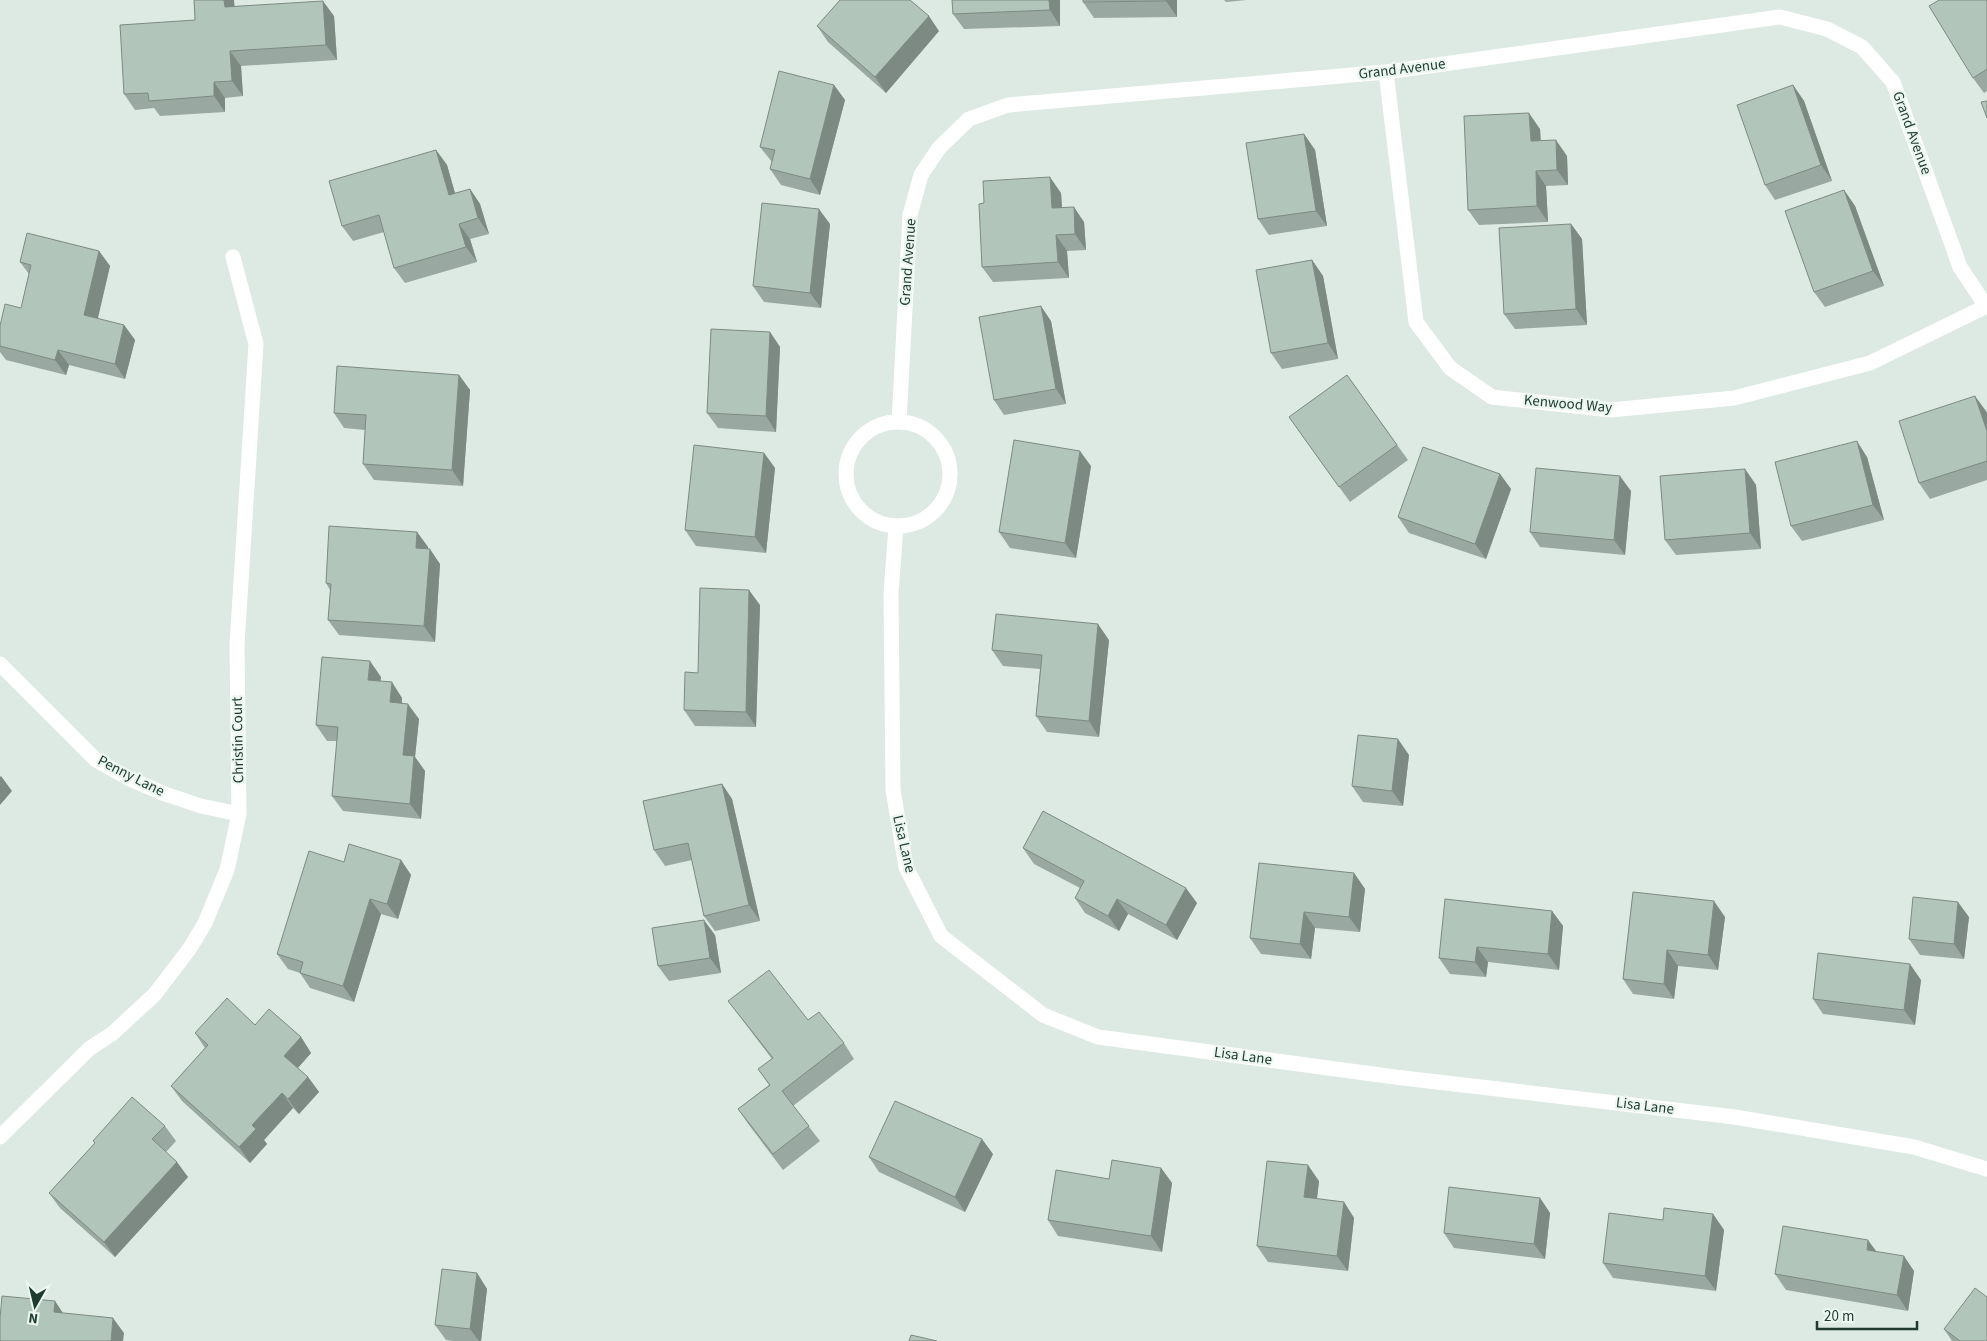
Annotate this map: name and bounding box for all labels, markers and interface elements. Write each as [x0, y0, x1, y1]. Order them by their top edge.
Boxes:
street label: Grand Avenue [1357, 53, 1447, 85]
street label: Grand Avenue [1887, 88, 1937, 178]
street label: Grand Avenue [894, 218, 922, 306]
street label: Kenwood Way [1523, 390, 1613, 418]
street label: Christin Court [227, 696, 249, 784]
street label: Penny Lane [94, 750, 168, 802]
street label: Lisa Lane [887, 813, 921, 875]
street label: Lisa Lane [1213, 1042, 1273, 1070]
street label: Lisa Lane [1615, 1092, 1675, 1120]
north arrow [10, 1281, 60, 1331]
scale bar [1817, 1298, 1917, 1330]
text: 20 m [1824, 1306, 1854, 1327]
text: N [27, 1307, 39, 1328]

